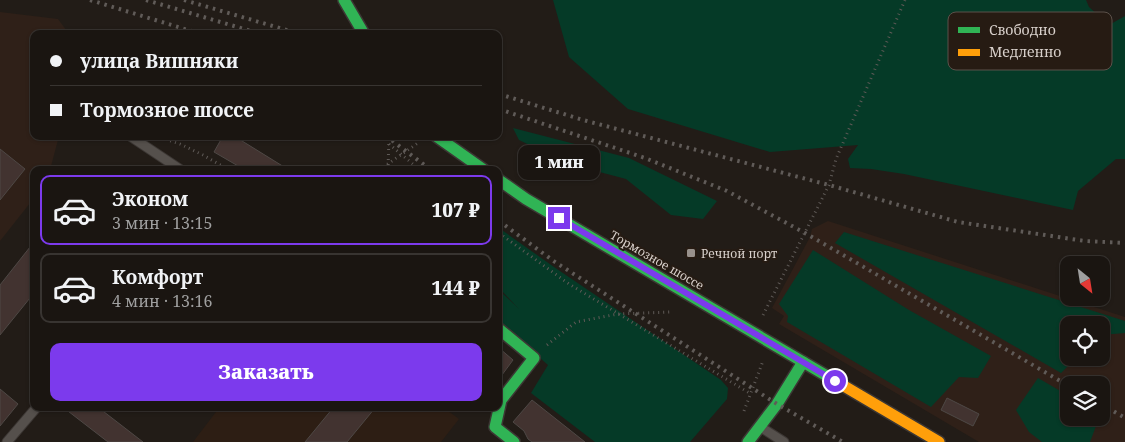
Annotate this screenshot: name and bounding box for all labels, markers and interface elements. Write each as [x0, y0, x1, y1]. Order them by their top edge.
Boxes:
legend [948, 12, 1112, 70]
text: Свободно [989, 20, 1056, 39]
text: Медленно [989, 42, 1061, 61]
text: улица Вишняки [80, 48, 238, 74]
text: Тормозное шоссе [80, 97, 254, 123]
callout: 1 мин [518, 146, 600, 180]
text: 1 мин [534, 151, 584, 173]
text: Эконом [112, 186, 188, 212]
icon: car [52, 188, 97, 233]
text: 107 ₽ [432, 197, 480, 223]
route end [548, 207, 570, 229]
text: 3 мин · 13:15 [112, 212, 213, 234]
street label: Тормозное шоссе [607, 226, 707, 294]
place label: Речной порт [701, 245, 778, 262]
marker: Речной порт [685, 247, 697, 259]
north arrow [1060, 256, 1110, 306]
map controls [1060, 256, 1110, 426]
text: Комфорт [112, 264, 203, 290]
icon: car [52, 266, 97, 311]
text: 144 ₽ [432, 275, 480, 301]
text: 4 мин · 13:16 [112, 290, 213, 312]
button: locate [1060, 316, 1110, 366]
button: Заказать [50, 343, 482, 401]
route start [824, 370, 846, 392]
button: layers [1060, 376, 1110, 426]

